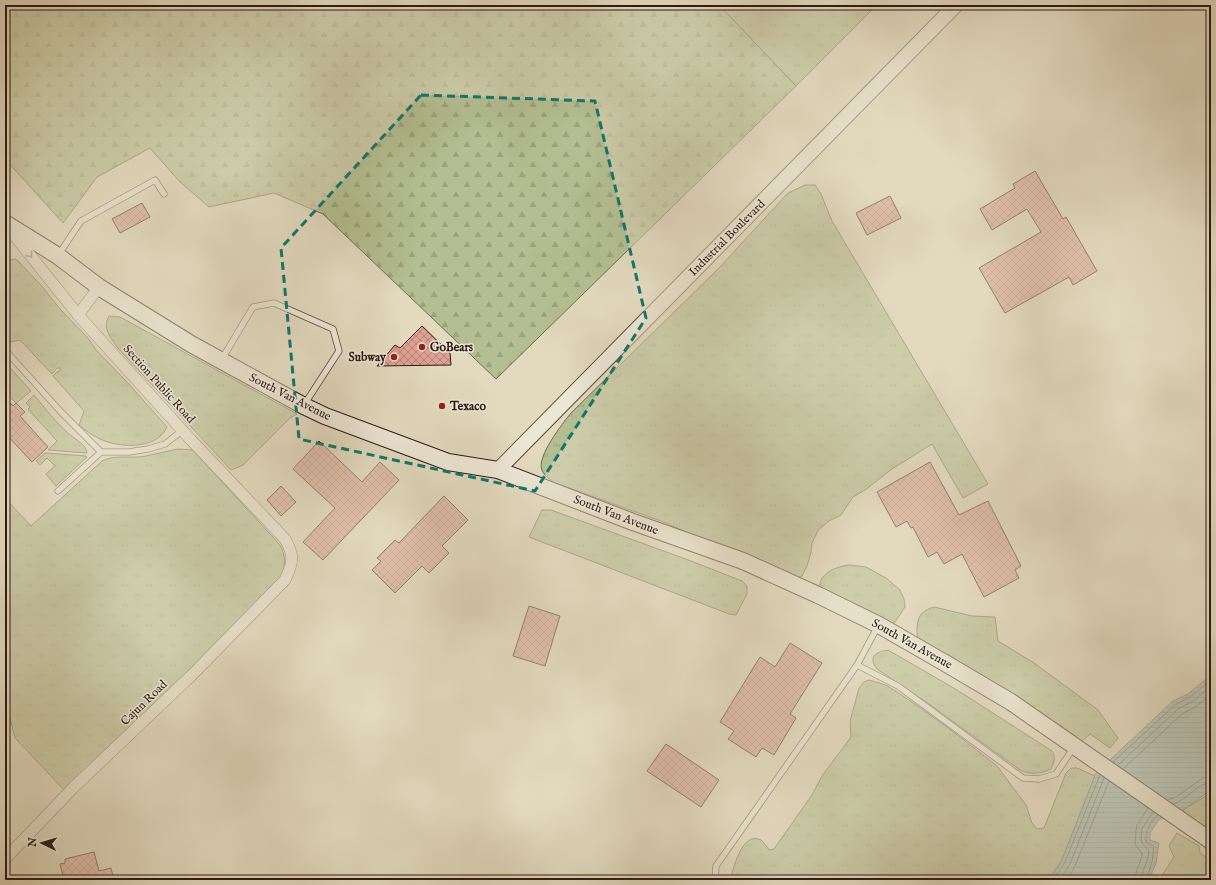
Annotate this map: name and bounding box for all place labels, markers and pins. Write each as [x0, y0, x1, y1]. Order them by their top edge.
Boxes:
place label: GoBears [430, 340, 474, 355]
marker: GoBears [417, 342, 427, 352]
place label: Subway [349, 350, 387, 366]
marker: Subway [389, 352, 399, 362]
place label: Texaco [449, 399, 486, 414]
marker: Texaco [437, 401, 447, 411]

